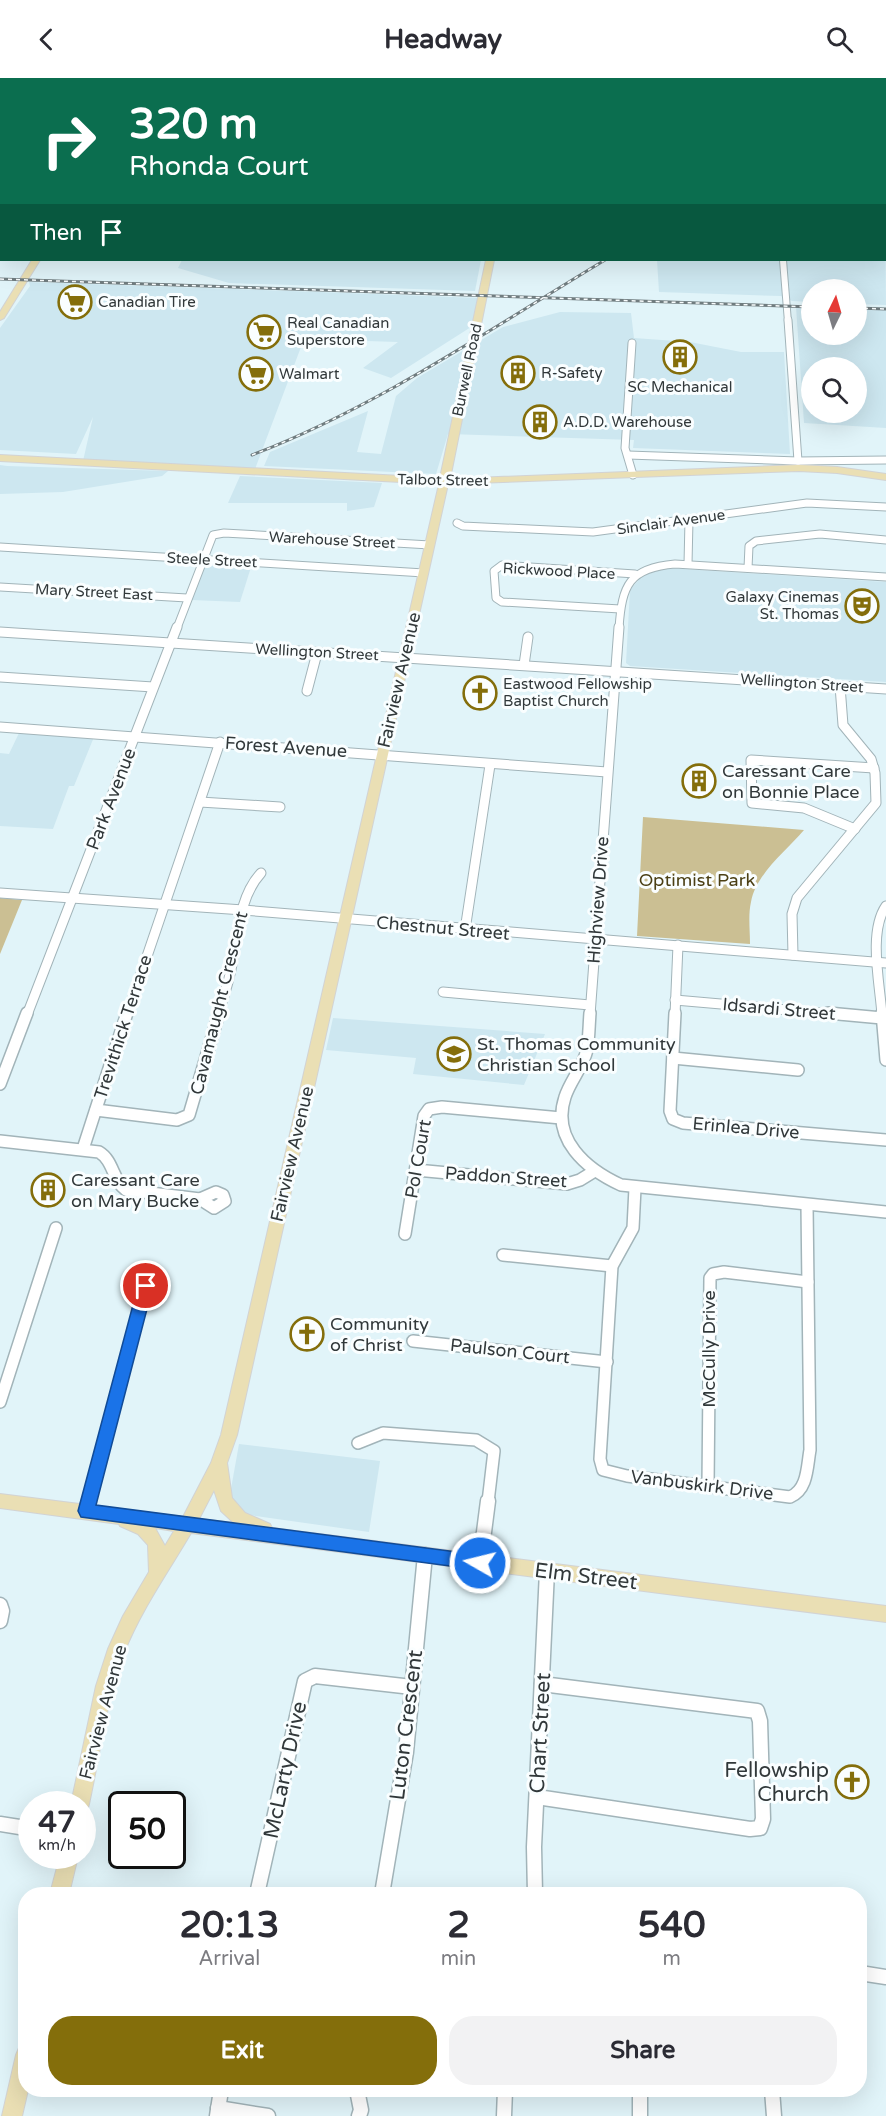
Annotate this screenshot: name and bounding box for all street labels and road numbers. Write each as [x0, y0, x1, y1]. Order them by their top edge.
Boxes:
street label: Burwell Road [448, 322, 486, 418]
street label: Talbot Street [397, 470, 489, 490]
street label: Sinclair Avenue [616, 505, 726, 539]
street label: Warehouse Street [268, 528, 396, 552]
street label: Steele Street [166, 549, 258, 571]
street label: Rickwood Place [502, 559, 616, 583]
street label: Mary Street East [35, 580, 154, 604]
street label: Fairview Avenue [373, 610, 425, 750]
street label: Wellington Street [255, 640, 379, 664]
street label: Wellington Street [740, 670, 864, 696]
street label: Forest Avenue [224, 732, 348, 762]
street label: Park Avenue [81, 745, 141, 853]
street label: Highview Drive [583, 836, 613, 964]
street label: Cavamaught Crescent [186, 909, 252, 1097]
street label: Chestnut Street [375, 911, 511, 945]
street label: Trevithick Terrace [89, 952, 157, 1102]
street label: Idsardi Street [721, 993, 837, 1025]
street label: Fairview Avenue [266, 1084, 318, 1224]
street label: Erinlea Drive [691, 1112, 801, 1144]
street label: Pol Court [400, 1118, 436, 1200]
street label: Paddon Street [444, 1162, 568, 1192]
street label: McCully Drive [698, 1290, 720, 1408]
street label: Paulson Court [449, 1334, 571, 1368]
street label: Vanbuskirk Drive [629, 1465, 775, 1505]
street label: Elm Street [533, 1558, 639, 1595]
street label: Fairview Avenue [74, 1642, 132, 1782]
street label: Luton Crescent [385, 1648, 428, 1802]
street label: Chart Street [525, 1672, 556, 1794]
street label: McLarty Drive [259, 1699, 312, 1841]

